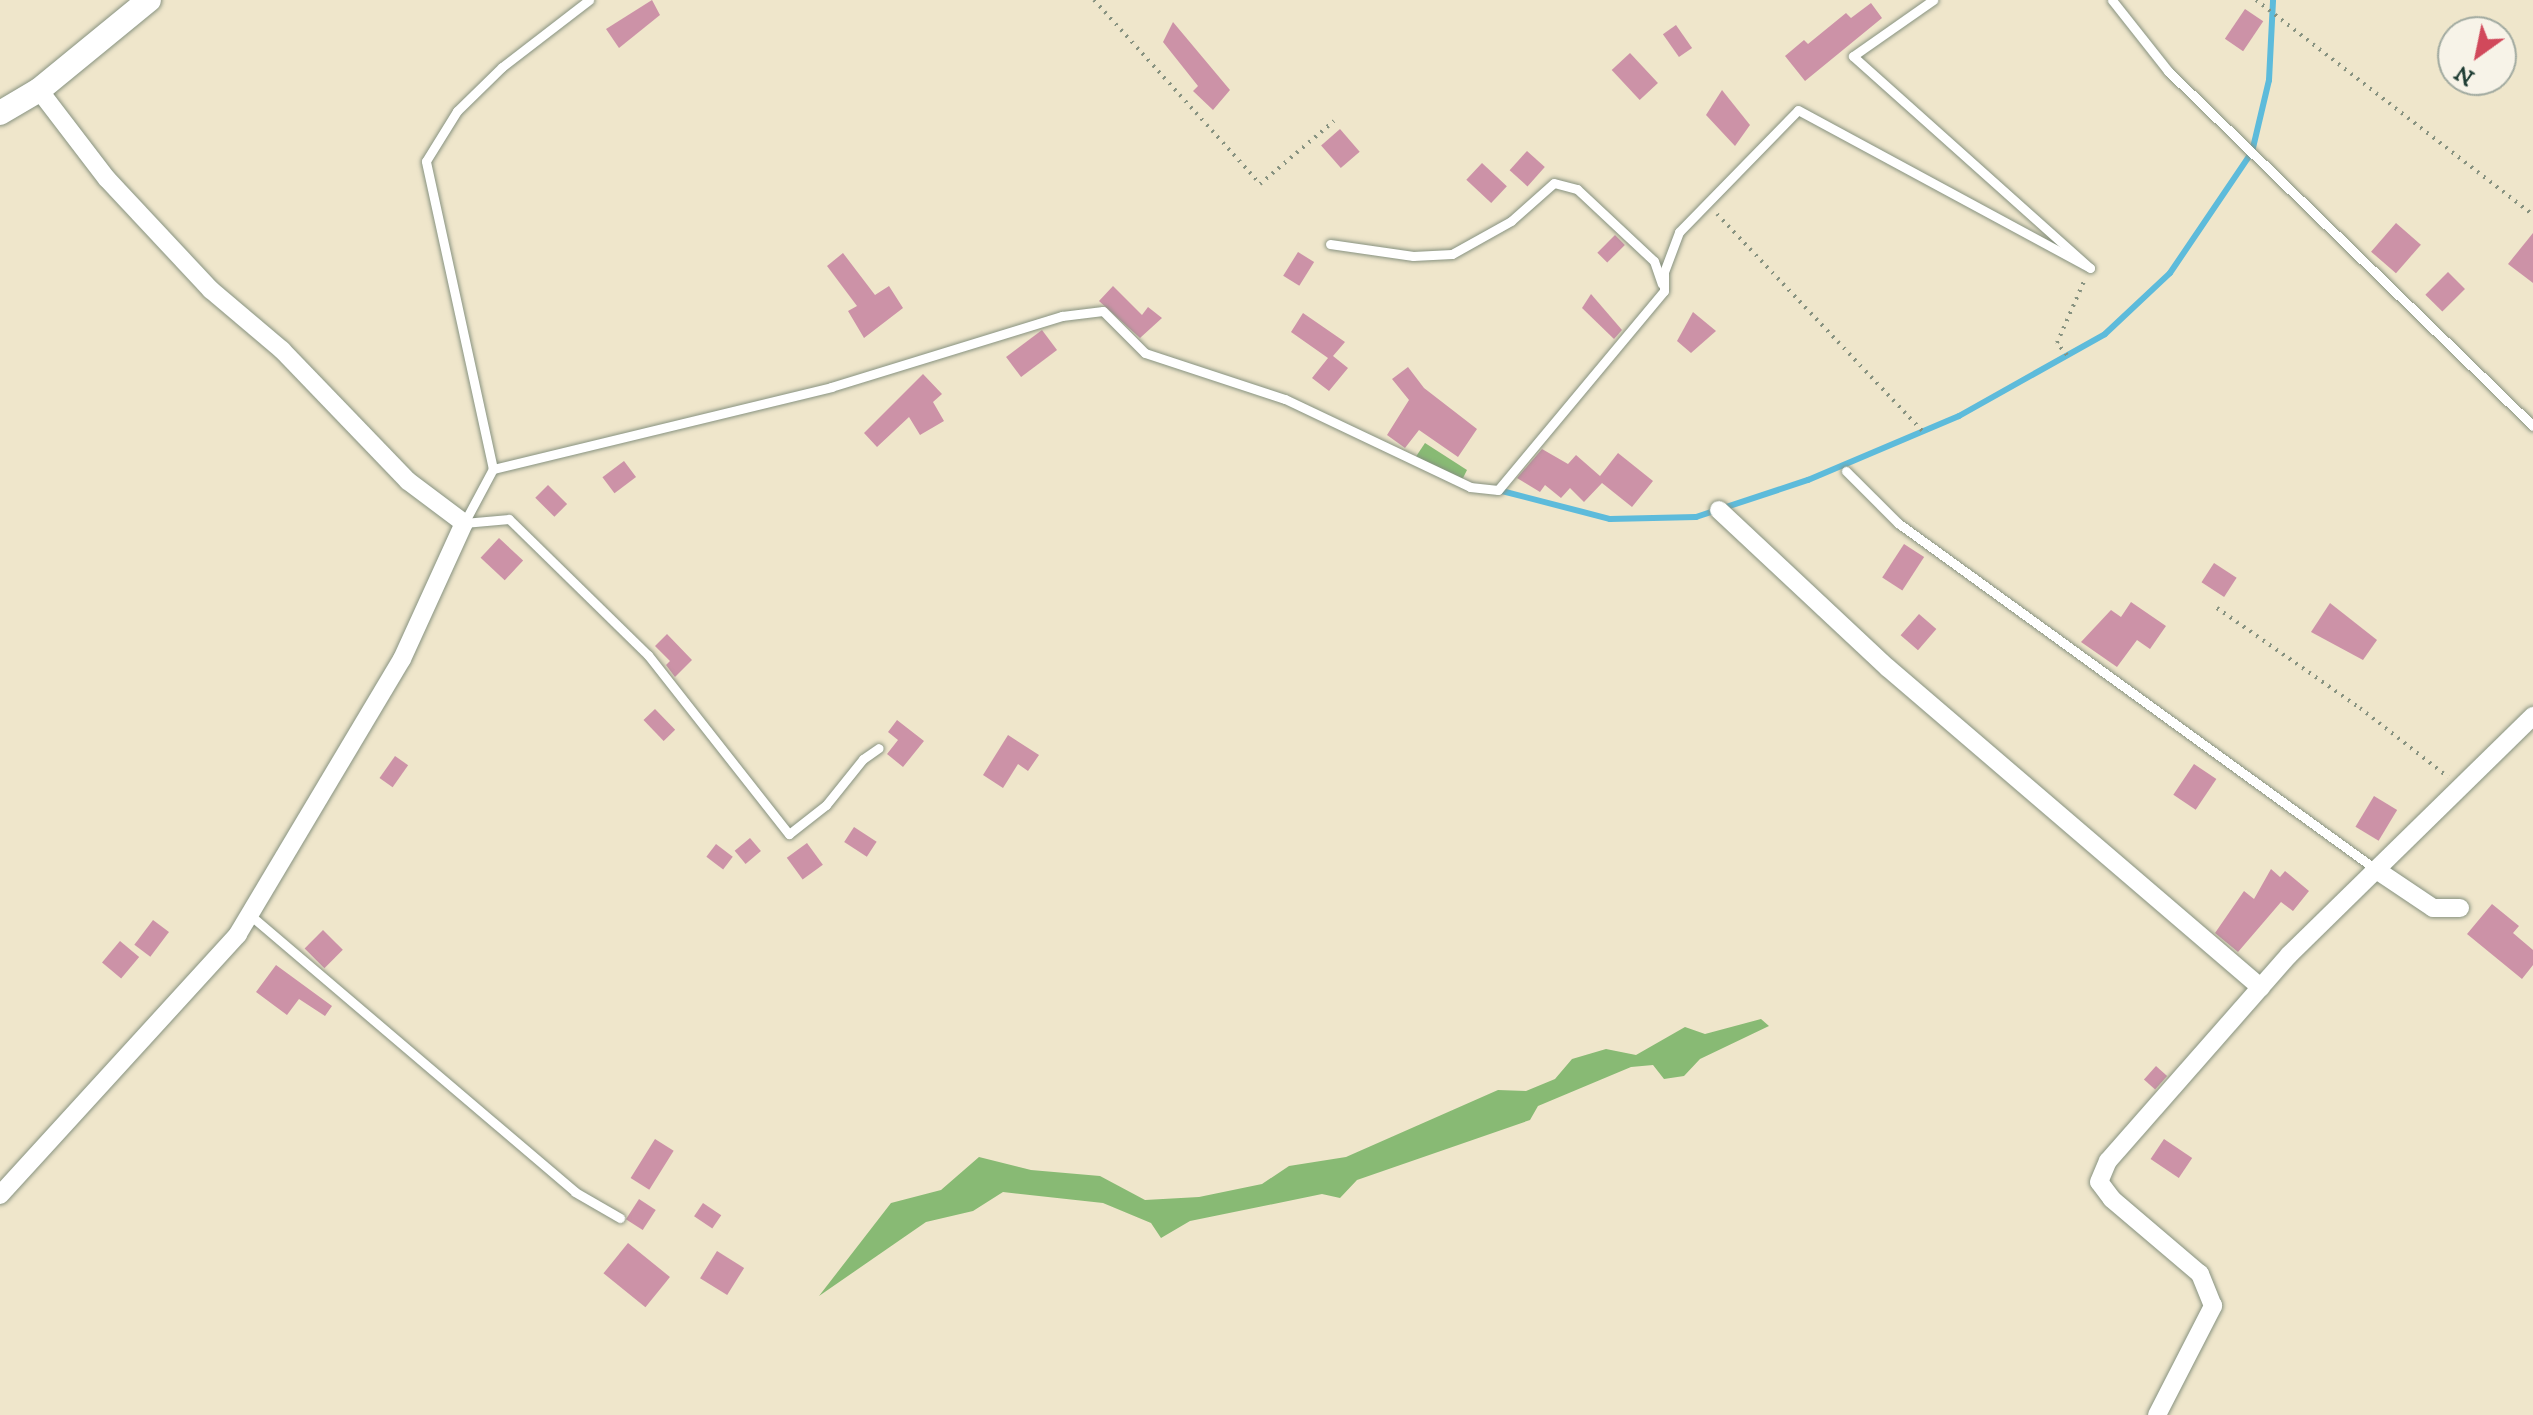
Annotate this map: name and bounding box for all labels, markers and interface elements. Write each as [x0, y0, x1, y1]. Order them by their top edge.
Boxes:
north arrow [2437, 16, 2517, 96]
text: N [2450, 59, 2480, 91]

